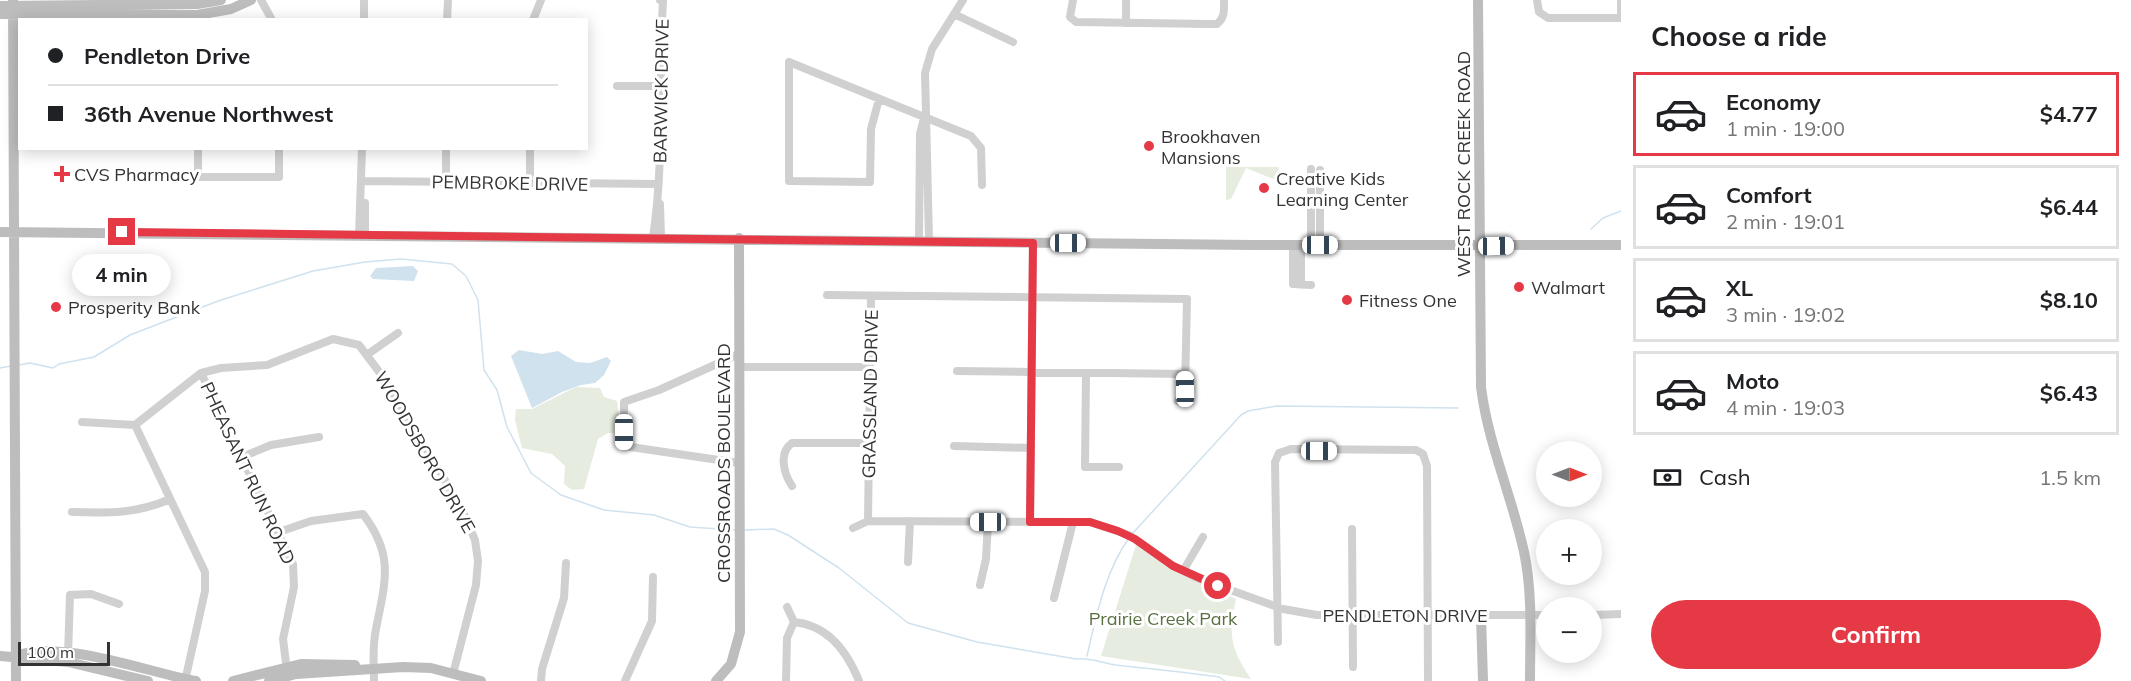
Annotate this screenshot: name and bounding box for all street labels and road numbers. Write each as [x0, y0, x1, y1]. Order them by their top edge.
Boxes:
street label: BARWICK DRIVE [648, 19, 674, 163]
street label: WEST ROCK CREEK ROAD [1452, 51, 1475, 277]
street label: PEMBROKE DRIVE [431, 170, 589, 196]
street label: GRASSLAND DRIVE [857, 309, 883, 479]
street label: CROSSROADS BOULEVARD [712, 343, 735, 583]
street label: WOODSBORO DRIVE [369, 367, 481, 537]
street label: PHEASANT RUN ROAD [196, 378, 300, 568]
street label: PENDLETON DRIVE [1322, 604, 1488, 627]

